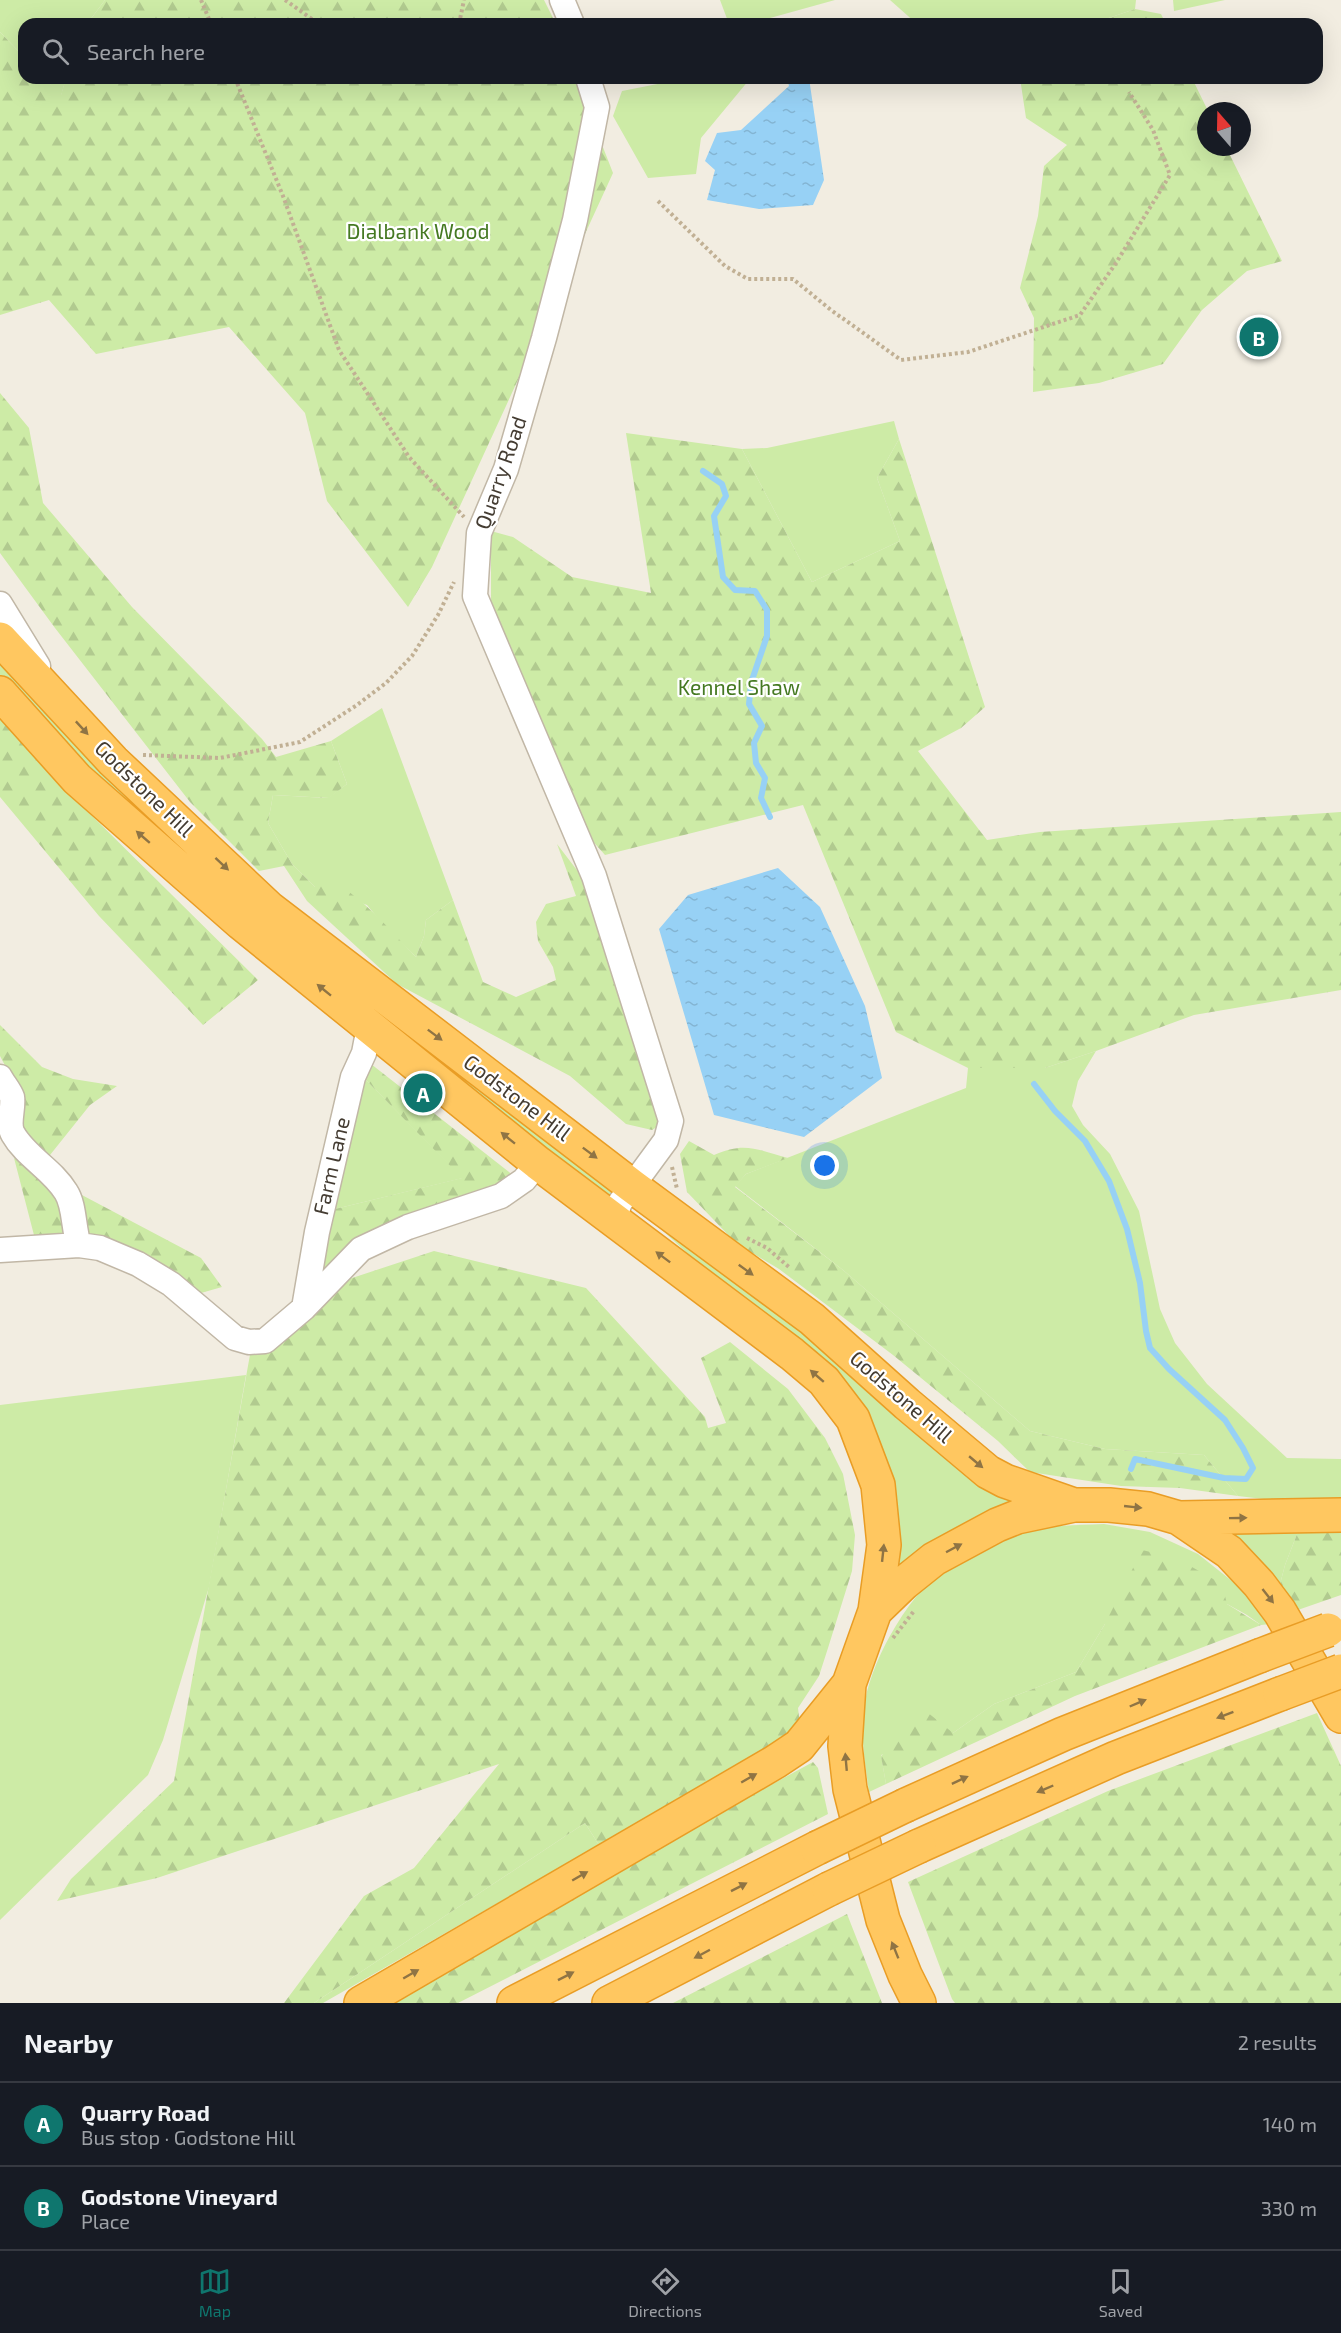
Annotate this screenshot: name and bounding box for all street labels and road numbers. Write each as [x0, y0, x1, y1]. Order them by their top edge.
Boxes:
street label: Quarry Road [469, 413, 532, 533]
street label: Godstone Hill [90, 735, 200, 842]
street label: Godstone Hill [459, 1048, 577, 1146]
street label: Farm Lane [307, 1114, 354, 1217]
street label: Godstone Hill [846, 1345, 959, 1448]

